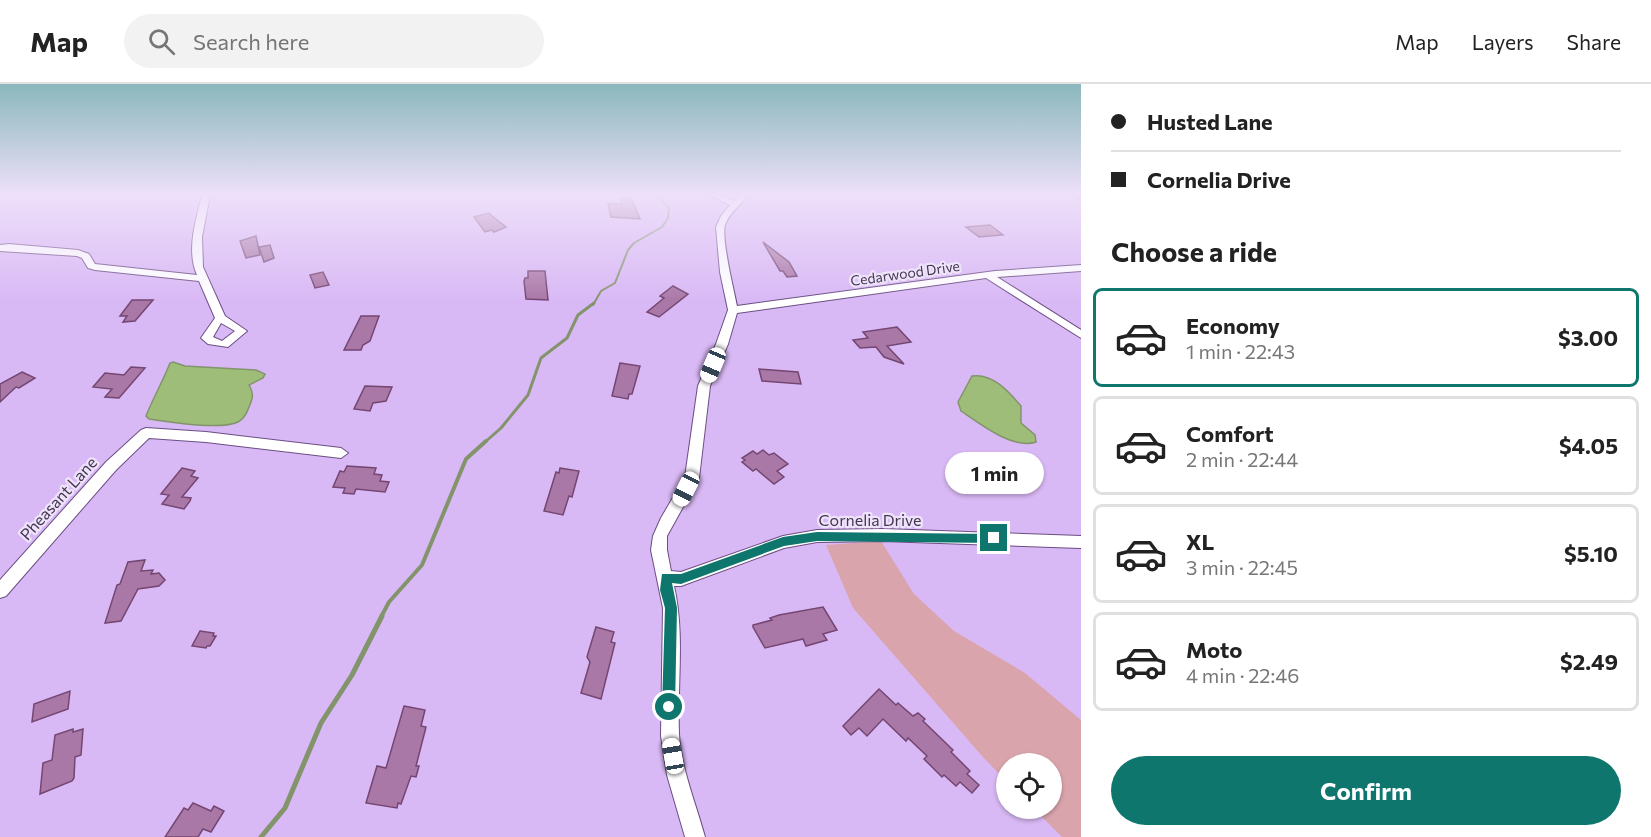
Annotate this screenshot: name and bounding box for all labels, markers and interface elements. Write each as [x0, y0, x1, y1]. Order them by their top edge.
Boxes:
search box [124, 14, 544, 68]
text: Map [30, 24, 88, 58]
icon: search [145, 25, 178, 58]
text: Search here [193, 28, 309, 55]
text: Map [1395, 29, 1439, 54]
text: Layers [1472, 29, 1534, 54]
text: Share [1567, 29, 1621, 54]
text: Husted Lane [1147, 108, 1273, 135]
text: Cornelia Drive [1147, 166, 1291, 193]
text: Choose a ride [1111, 235, 1277, 268]
street label: Cedarwood Drive [849, 257, 961, 289]
icon: car [1114, 311, 1168, 365]
text: Economy [1186, 312, 1280, 339]
text: $3.00 [1558, 324, 1618, 351]
text: 1 min · 22:43 [1186, 339, 1295, 363]
car [698, 345, 728, 385]
icon: car [1114, 419, 1168, 473]
text: Comfort [1186, 420, 1274, 447]
text: $4.05 [1559, 432, 1618, 459]
text: 2 min · 22:44 [1186, 447, 1298, 471]
callout: 1 min [944, 451, 1044, 493]
street label: Pheasant Lane [16, 452, 100, 544]
text: 1 min [971, 461, 1018, 485]
car [670, 469, 702, 509]
street label: Cornelia Drive [819, 510, 921, 529]
route end [980, 524, 1007, 551]
icon: car [1114, 527, 1168, 581]
text: XL [1186, 528, 1214, 555]
text: $5.10 [1564, 540, 1618, 567]
text: 3 min · 22:45 [1186, 555, 1298, 579]
icon: car [1114, 635, 1168, 689]
text: Moto [1186, 636, 1242, 663]
text: $2.49 [1560, 648, 1618, 675]
text: 4 min · 22:46 [1186, 663, 1299, 687]
route start [655, 693, 682, 720]
car [661, 737, 685, 775]
map controls [996, 753, 1062, 819]
button: locate [996, 753, 1062, 819]
button: Confirm [1111, 756, 1621, 825]

